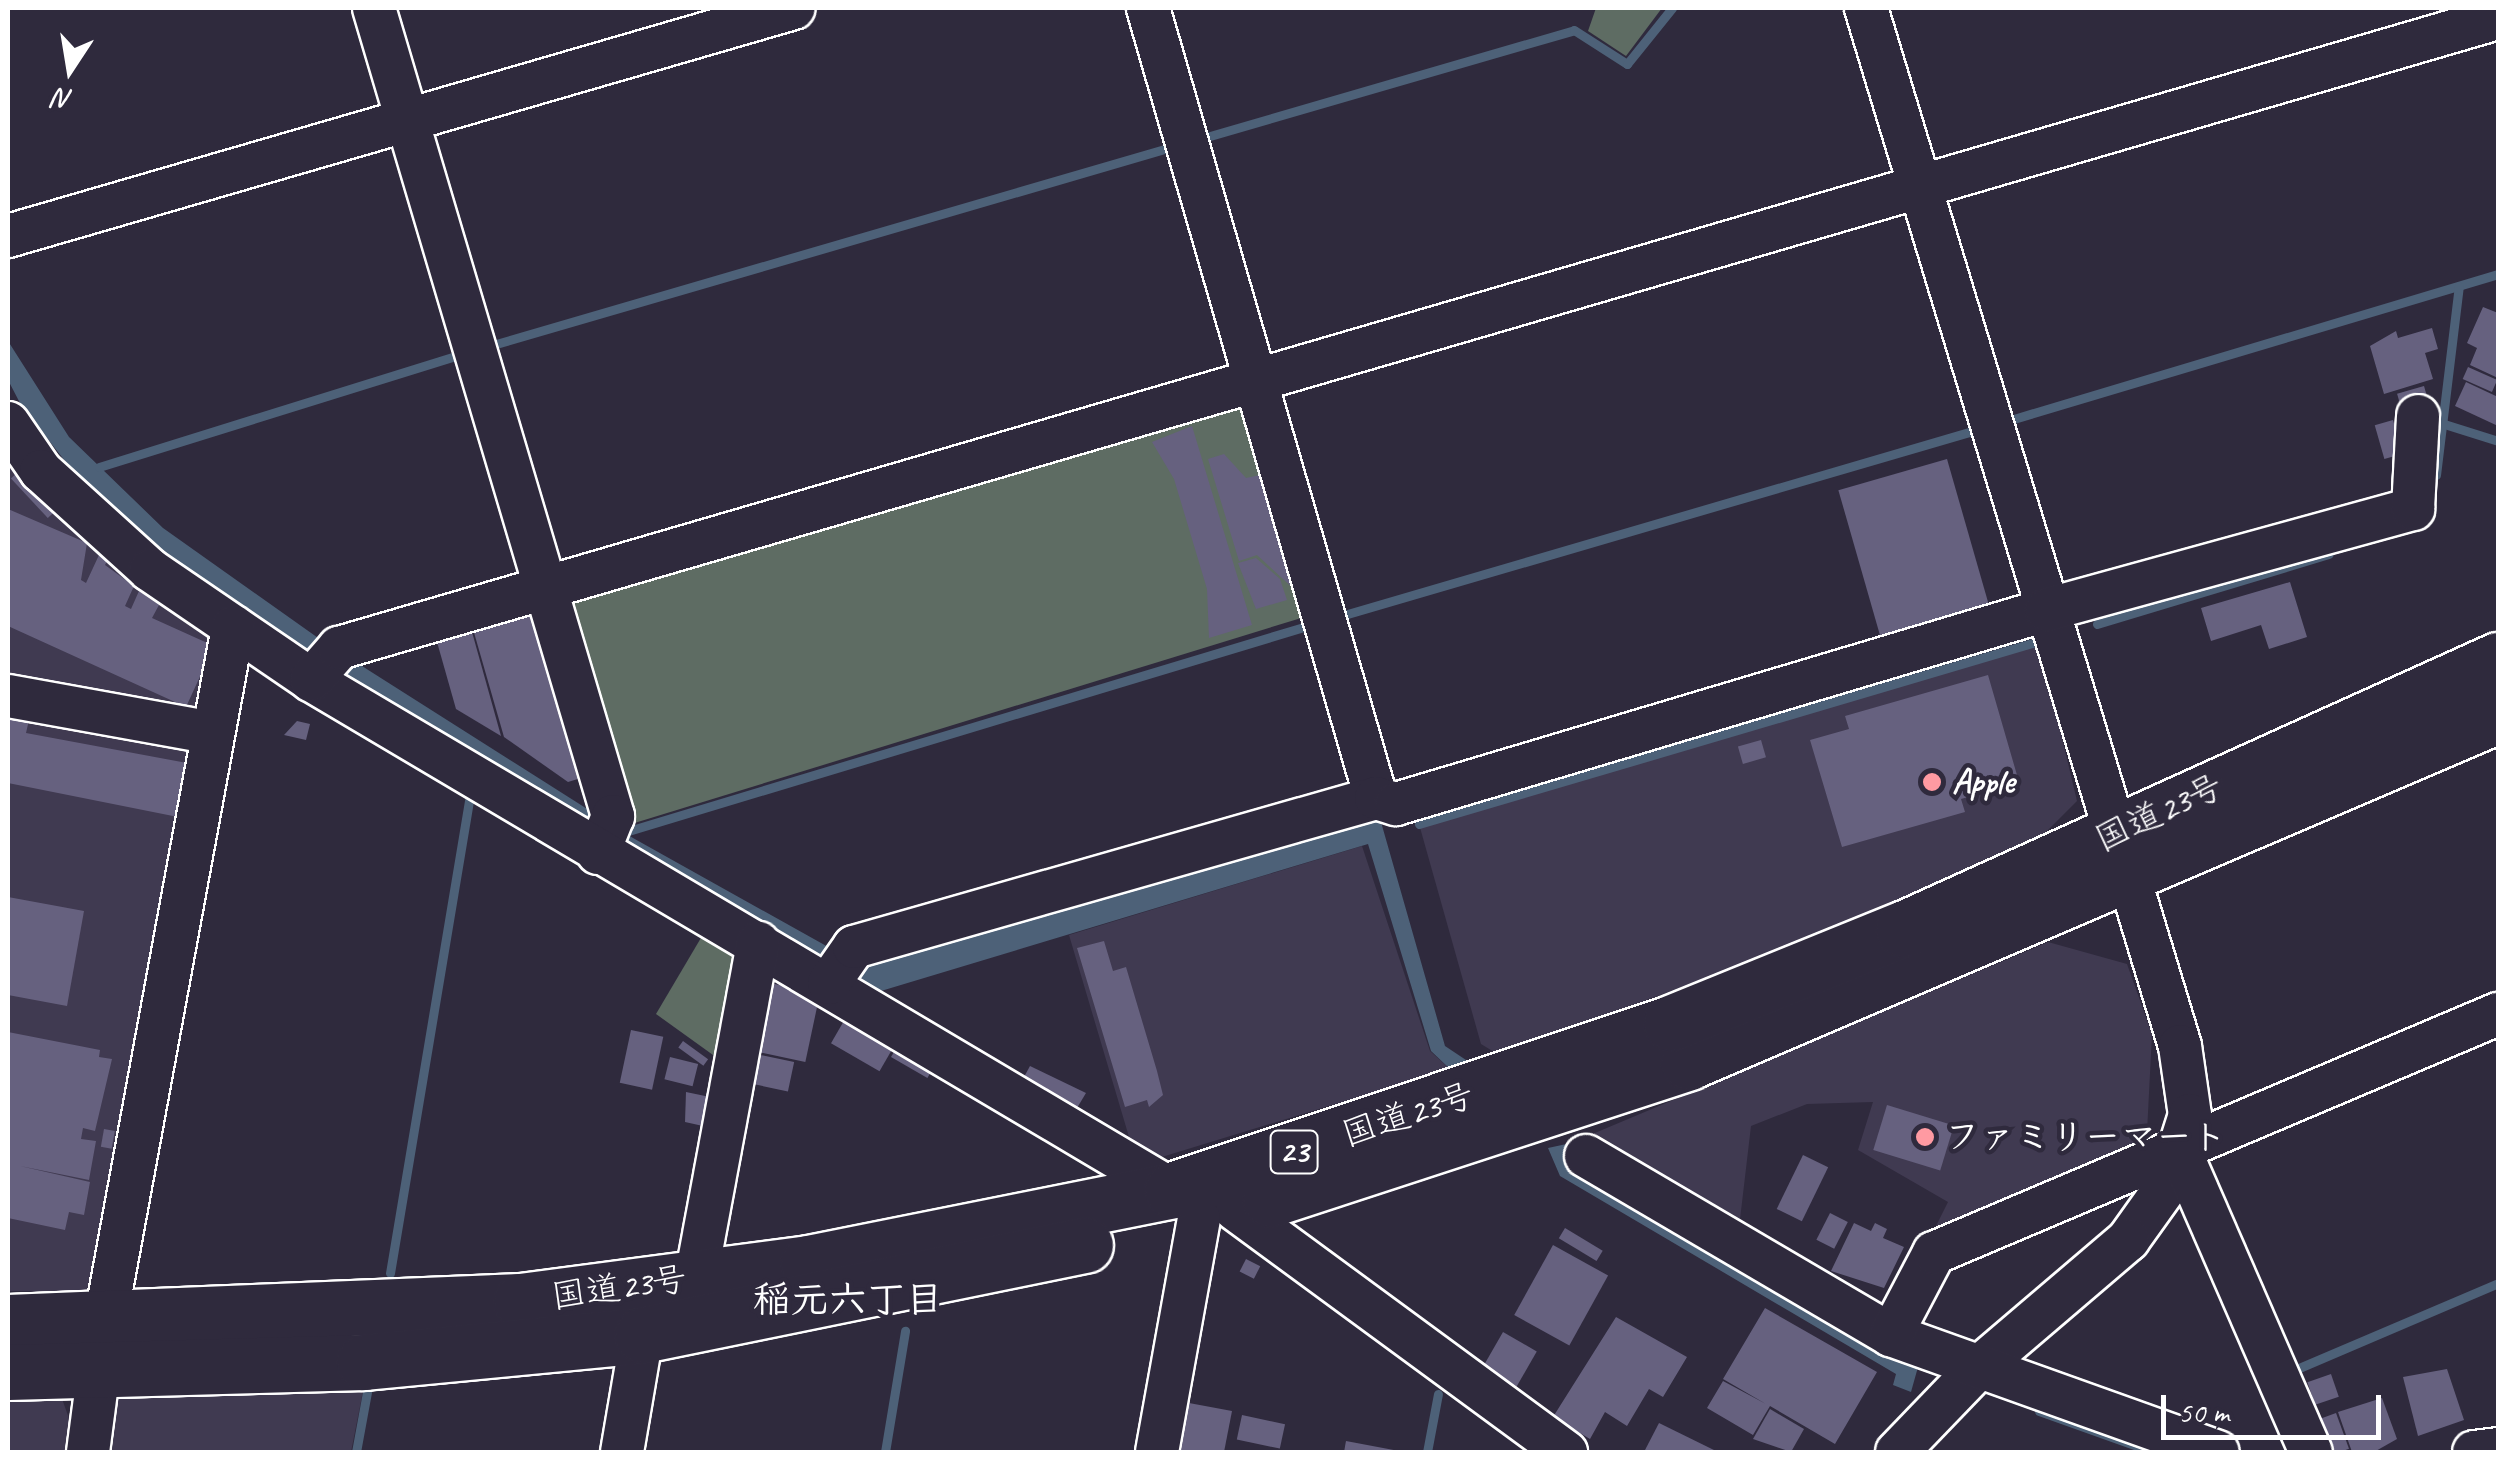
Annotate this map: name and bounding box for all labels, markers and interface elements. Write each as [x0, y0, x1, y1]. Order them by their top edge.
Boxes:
north arrow [20, 20, 120, 120]
text: N [52, 81, 76, 119]
place label: Apple [1952, 761, 2014, 803]
street label: 国道23号 [2088, 765, 2230, 861]
marker: Apple [1921, 771, 1943, 793]
street label: 国道23号 [1337, 1074, 1479, 1156]
place label: ファミリーマート [1945, 1116, 2225, 1158]
road number: 23 [1269, 1125, 1319, 1179]
marker: ファミリーマート [1914, 1126, 1936, 1148]
street label: 国道23号 [548, 1258, 690, 1318]
district label: 稲元六丁目 [753, 1277, 943, 1323]
scale bar [2166, 1375, 2386, 1437]
text: 50 m [2178, 1393, 2229, 1431]

